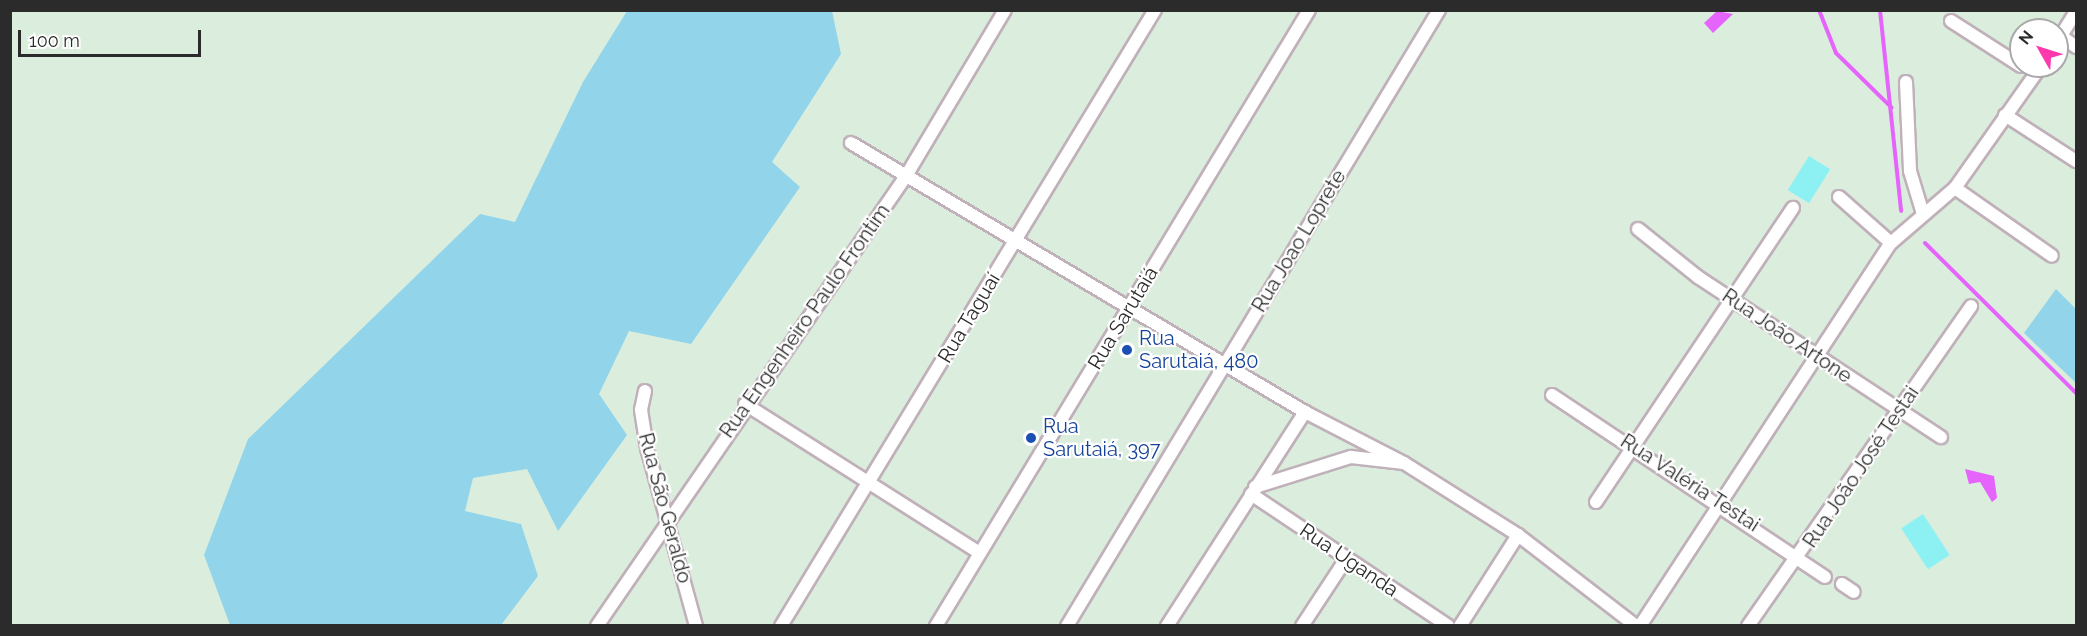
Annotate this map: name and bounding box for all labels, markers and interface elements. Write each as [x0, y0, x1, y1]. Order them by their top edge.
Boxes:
scale bar [21, 18, 204, 56]
north arrow [2009, 18, 2069, 78]
text: N [2015, 27, 2037, 48]
text: 100 m [29, 30, 80, 51]
street label: Rua Joao Loprete [1247, 165, 1351, 317]
street label: Rua Engenheiro Paulo Frontim [715, 199, 895, 443]
street label: Rua Sarutaiá [1083, 262, 1163, 374]
street label: Rua Taguaí [933, 268, 1005, 368]
street label: Rua João Artone [1717, 283, 1857, 389]
place label: Rua Sarutaiá, 480 [1139, 326, 1258, 373]
marker: Rua Sarutaiá, 480 [1120, 343, 1134, 357]
street label: Rua João José Testai [1798, 381, 1924, 553]
place label: Rua Sarutaiá, 397 [1043, 414, 1160, 461]
street label: Rua Valéria Testai [1615, 429, 1765, 537]
street label: Rua São Geraldo [633, 430, 697, 586]
marker: Rua Sarutaiá, 397 [1024, 431, 1038, 445]
street label: Rua Uganda [1295, 518, 1403, 602]

